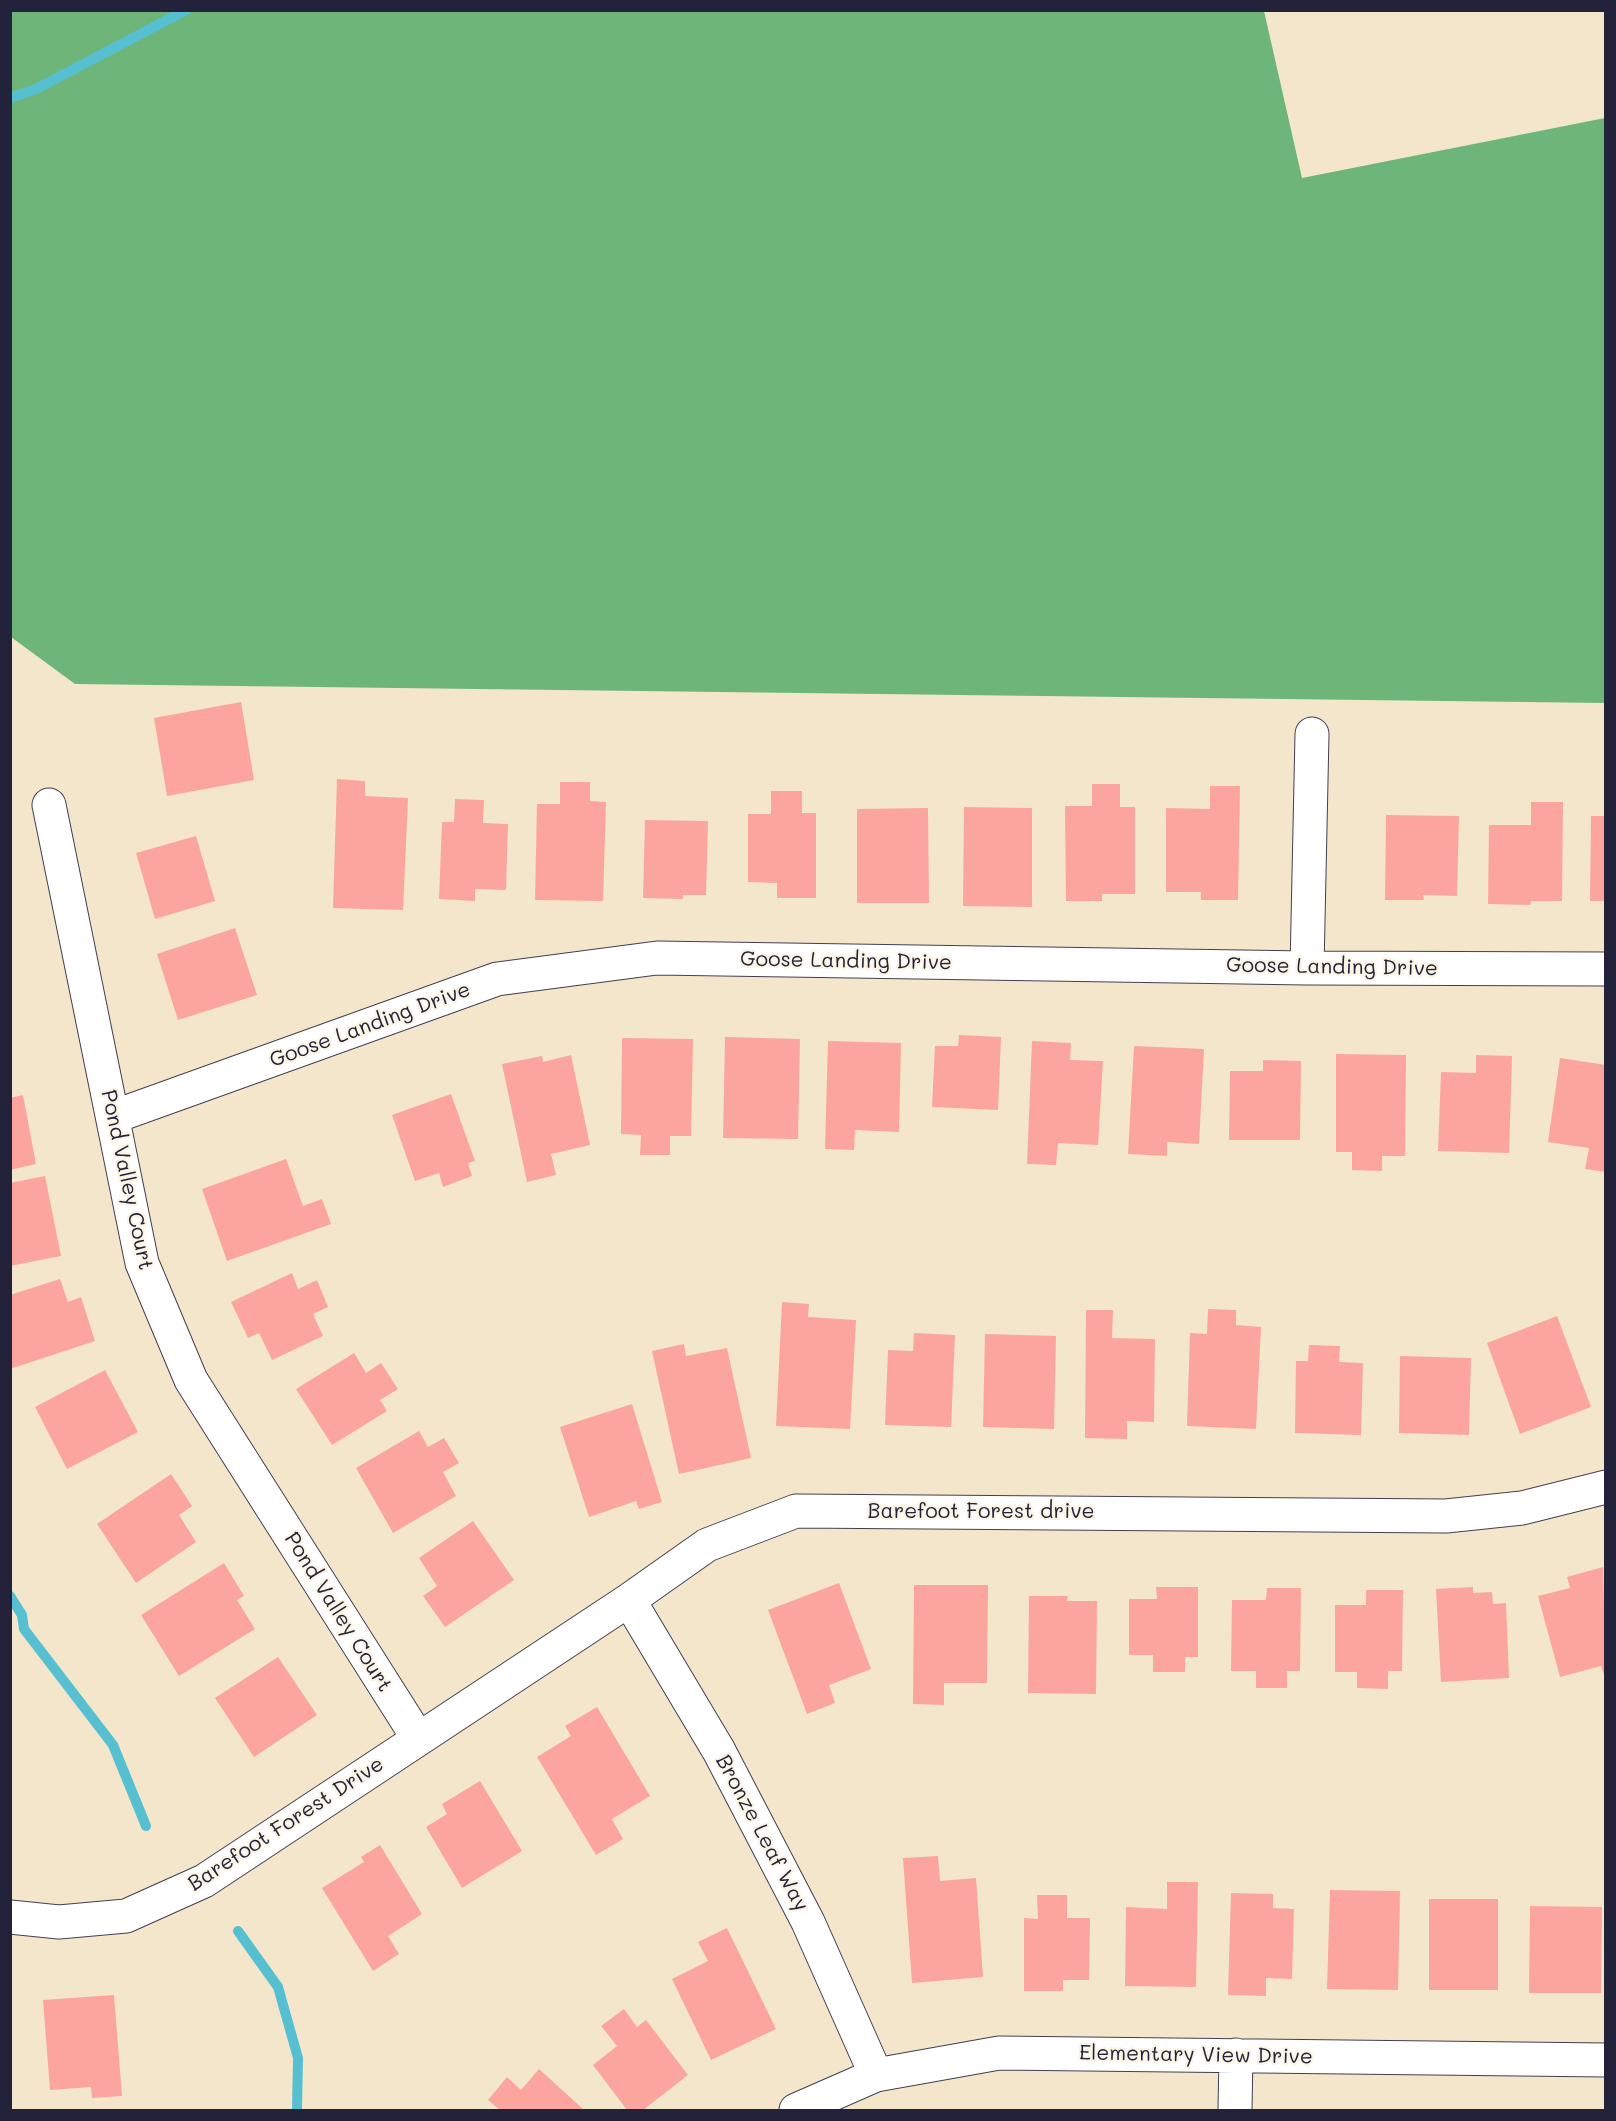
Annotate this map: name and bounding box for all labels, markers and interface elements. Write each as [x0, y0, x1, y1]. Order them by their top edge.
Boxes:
street label: Goose Landing Drive [740, 947, 952, 975]
street label: Goose Landing Drive [1226, 953, 1438, 981]
street label: Goose Landing Drive [266, 977, 474, 1073]
street label: Pond Valley Court [96, 1088, 158, 1272]
street label: Barefoot Forest drive [868, 1499, 1094, 1525]
street label: Pond Valley Court [279, 1528, 397, 1696]
street label: Bronze Leaf Way [710, 1750, 814, 1916]
street label: Barefoot Forest Drive [183, 1751, 389, 1897]
street label: Elementary View Drive [1079, 2040, 1313, 2070]

